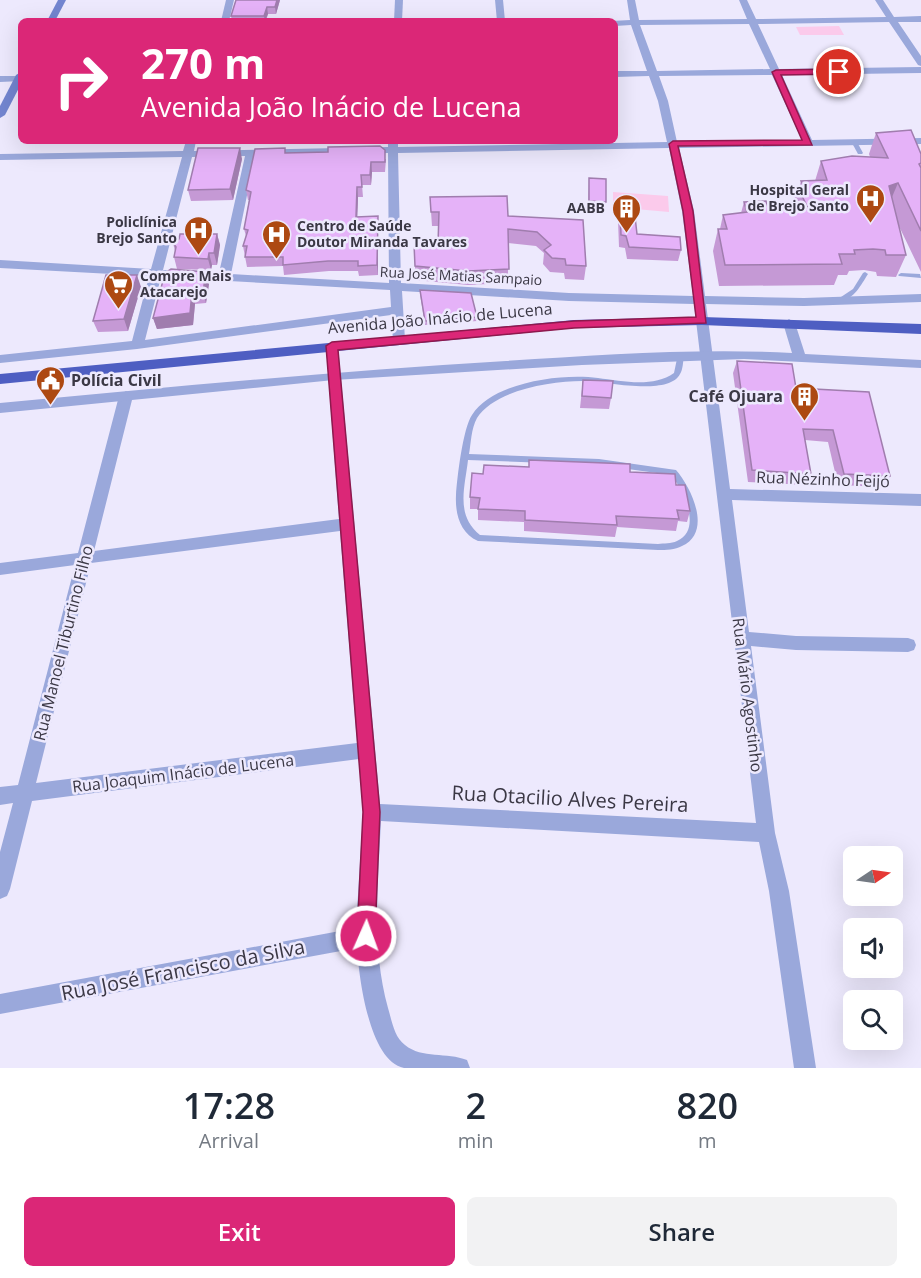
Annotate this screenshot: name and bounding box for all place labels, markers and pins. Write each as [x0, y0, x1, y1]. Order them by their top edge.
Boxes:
pin [813, 46, 864, 97]
place label: Hospital Geral de Brejo Santo [748, 180, 849, 215]
hospital icon: Hospital Geral de Brejo Santo [854, 182, 886, 224]
building icon: AABB [610, 192, 642, 234]
place label: AABB [567, 198, 605, 217]
place label: Policlínica Brejo Santo [96, 212, 177, 247]
hospital icon: Policlínica Brejo Santo [182, 214, 214, 256]
place label: Centro de Saúde Doutor Miranda Tavares [297, 216, 467, 251]
hospital icon: Centro de Saúde Doutor Miranda Tavares [260, 218, 292, 260]
place label: Compre Mais Atacarejo [140, 266, 231, 301]
supermarket icon: Compre Mais Atacarejo [103, 268, 135, 310]
public building icon: Polícia Civil [34, 364, 66, 406]
place label: Polícia Civil [71, 369, 162, 391]
building icon: Café Ojuara [788, 380, 820, 422]
place label: Café Ojuara [689, 385, 783, 407]

